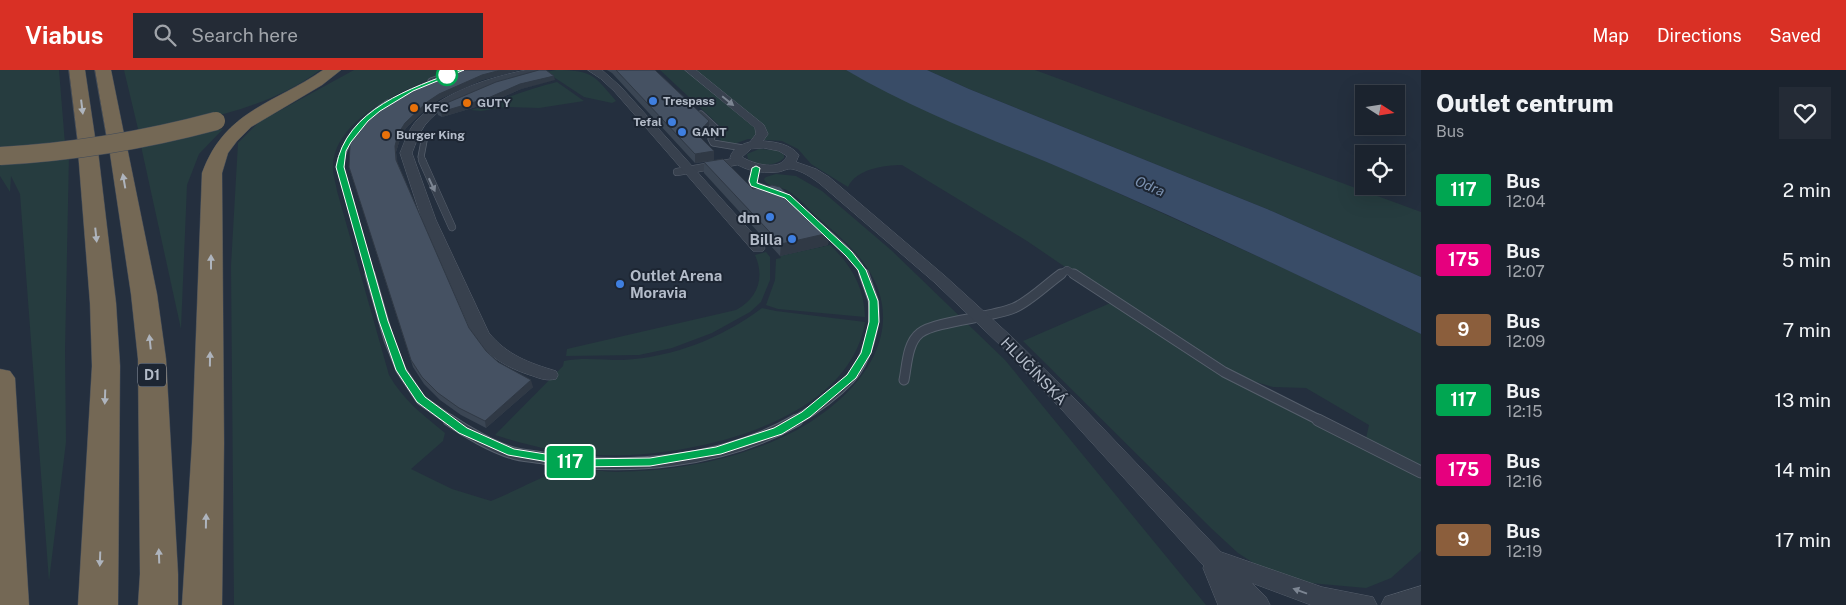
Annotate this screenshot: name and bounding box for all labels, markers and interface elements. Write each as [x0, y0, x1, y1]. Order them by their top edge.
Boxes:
search box [133, 13, 483, 58]
text: Viabus [25, 21, 103, 49]
icon: search [151, 21, 179, 49]
text: Search here [191, 24, 298, 46]
text: Map [1592, 25, 1629, 46]
text: Directions [1657, 25, 1742, 46]
text: Saved [1770, 25, 1821, 46]
unlabelled marker [436, 64, 458, 86]
north arrow [1355, 85, 1405, 135]
map controls [1355, 85, 1405, 195]
button: heart [1779, 87, 1831, 139]
text: Outlet centrum [1436, 89, 1614, 117]
place label: Trespass [663, 94, 715, 108]
marker: Trespass [647, 95, 659, 107]
one-way arrow [721, 95, 734, 106]
place label: GUTY [477, 96, 511, 110]
marker: GUTY [461, 97, 473, 109]
one-way arrow [78, 99, 86, 115]
place label: KFC [424, 101, 449, 115]
marker: KFC [408, 102, 420, 114]
place label: Tefal [633, 115, 662, 129]
marker: Tefal [666, 116, 678, 128]
text: Bus [1436, 122, 1464, 141]
place label: GANT [692, 125, 727, 139]
marker: GANT [676, 126, 688, 138]
place label: Burger King [396, 128, 465, 142]
marker: Burger King [380, 129, 392, 141]
button: locate [1355, 145, 1405, 195]
text: Bus [1506, 170, 1540, 192]
one-way arrow [120, 173, 128, 189]
water label: Odra [1133, 173, 1167, 199]
one-way arrow [428, 178, 436, 192]
text: 117 [1450, 179, 1477, 200]
text: 2 min [1783, 179, 1831, 201]
text: 12:04 [1506, 192, 1545, 211]
place label: dm [737, 209, 760, 226]
marker: dm [764, 211, 776, 223]
one-way arrow [92, 227, 100, 243]
place label: Billa [750, 231, 782, 248]
marker: Billa [786, 233, 798, 245]
text: Bus [1506, 240, 1540, 262]
text: 175 [1448, 249, 1479, 270]
text: 5 min [1782, 249, 1831, 271]
one-way arrow [207, 254, 215, 270]
text: 12:07 [1506, 262, 1545, 281]
place label: Outlet Arena Moravia [630, 267, 722, 301]
marker: Outlet Arena Moravia [614, 278, 626, 290]
text: Bus [1506, 310, 1540, 332]
text: 9 [1458, 319, 1469, 340]
text: 7 min [1783, 319, 1831, 341]
text: 12:09 [1506, 332, 1545, 351]
one-way arrow [146, 333, 154, 349]
street label: HLUČÍNSKÁ [998, 334, 1071, 409]
one-way arrow [206, 351, 214, 367]
road number: D1 [138, 364, 166, 386]
text: Bus [1506, 380, 1540, 402]
one-way arrow [101, 389, 109, 405]
text: 117 [1450, 389, 1477, 410]
text: 13 min [1774, 389, 1831, 411]
text: 12:15 [1506, 402, 1542, 421]
line badge: 117 [541, 446, 599, 478]
text: Bus [1506, 450, 1540, 472]
text: 117 [557, 451, 583, 472]
text: 175 [1448, 459, 1479, 480]
text: 14 min [1774, 459, 1831, 481]
text: 12:16 [1506, 472, 1542, 491]
one-way arrow [202, 513, 210, 529]
text: Bus [1506, 520, 1540, 542]
text: 9 [1458, 529, 1469, 550]
text: 17 min [1775, 529, 1831, 551]
text: 12:19 [1506, 542, 1542, 561]
one-way arrow [154, 548, 162, 564]
one-way arrow [96, 551, 104, 567]
one-way arrow [1292, 586, 1307, 594]

